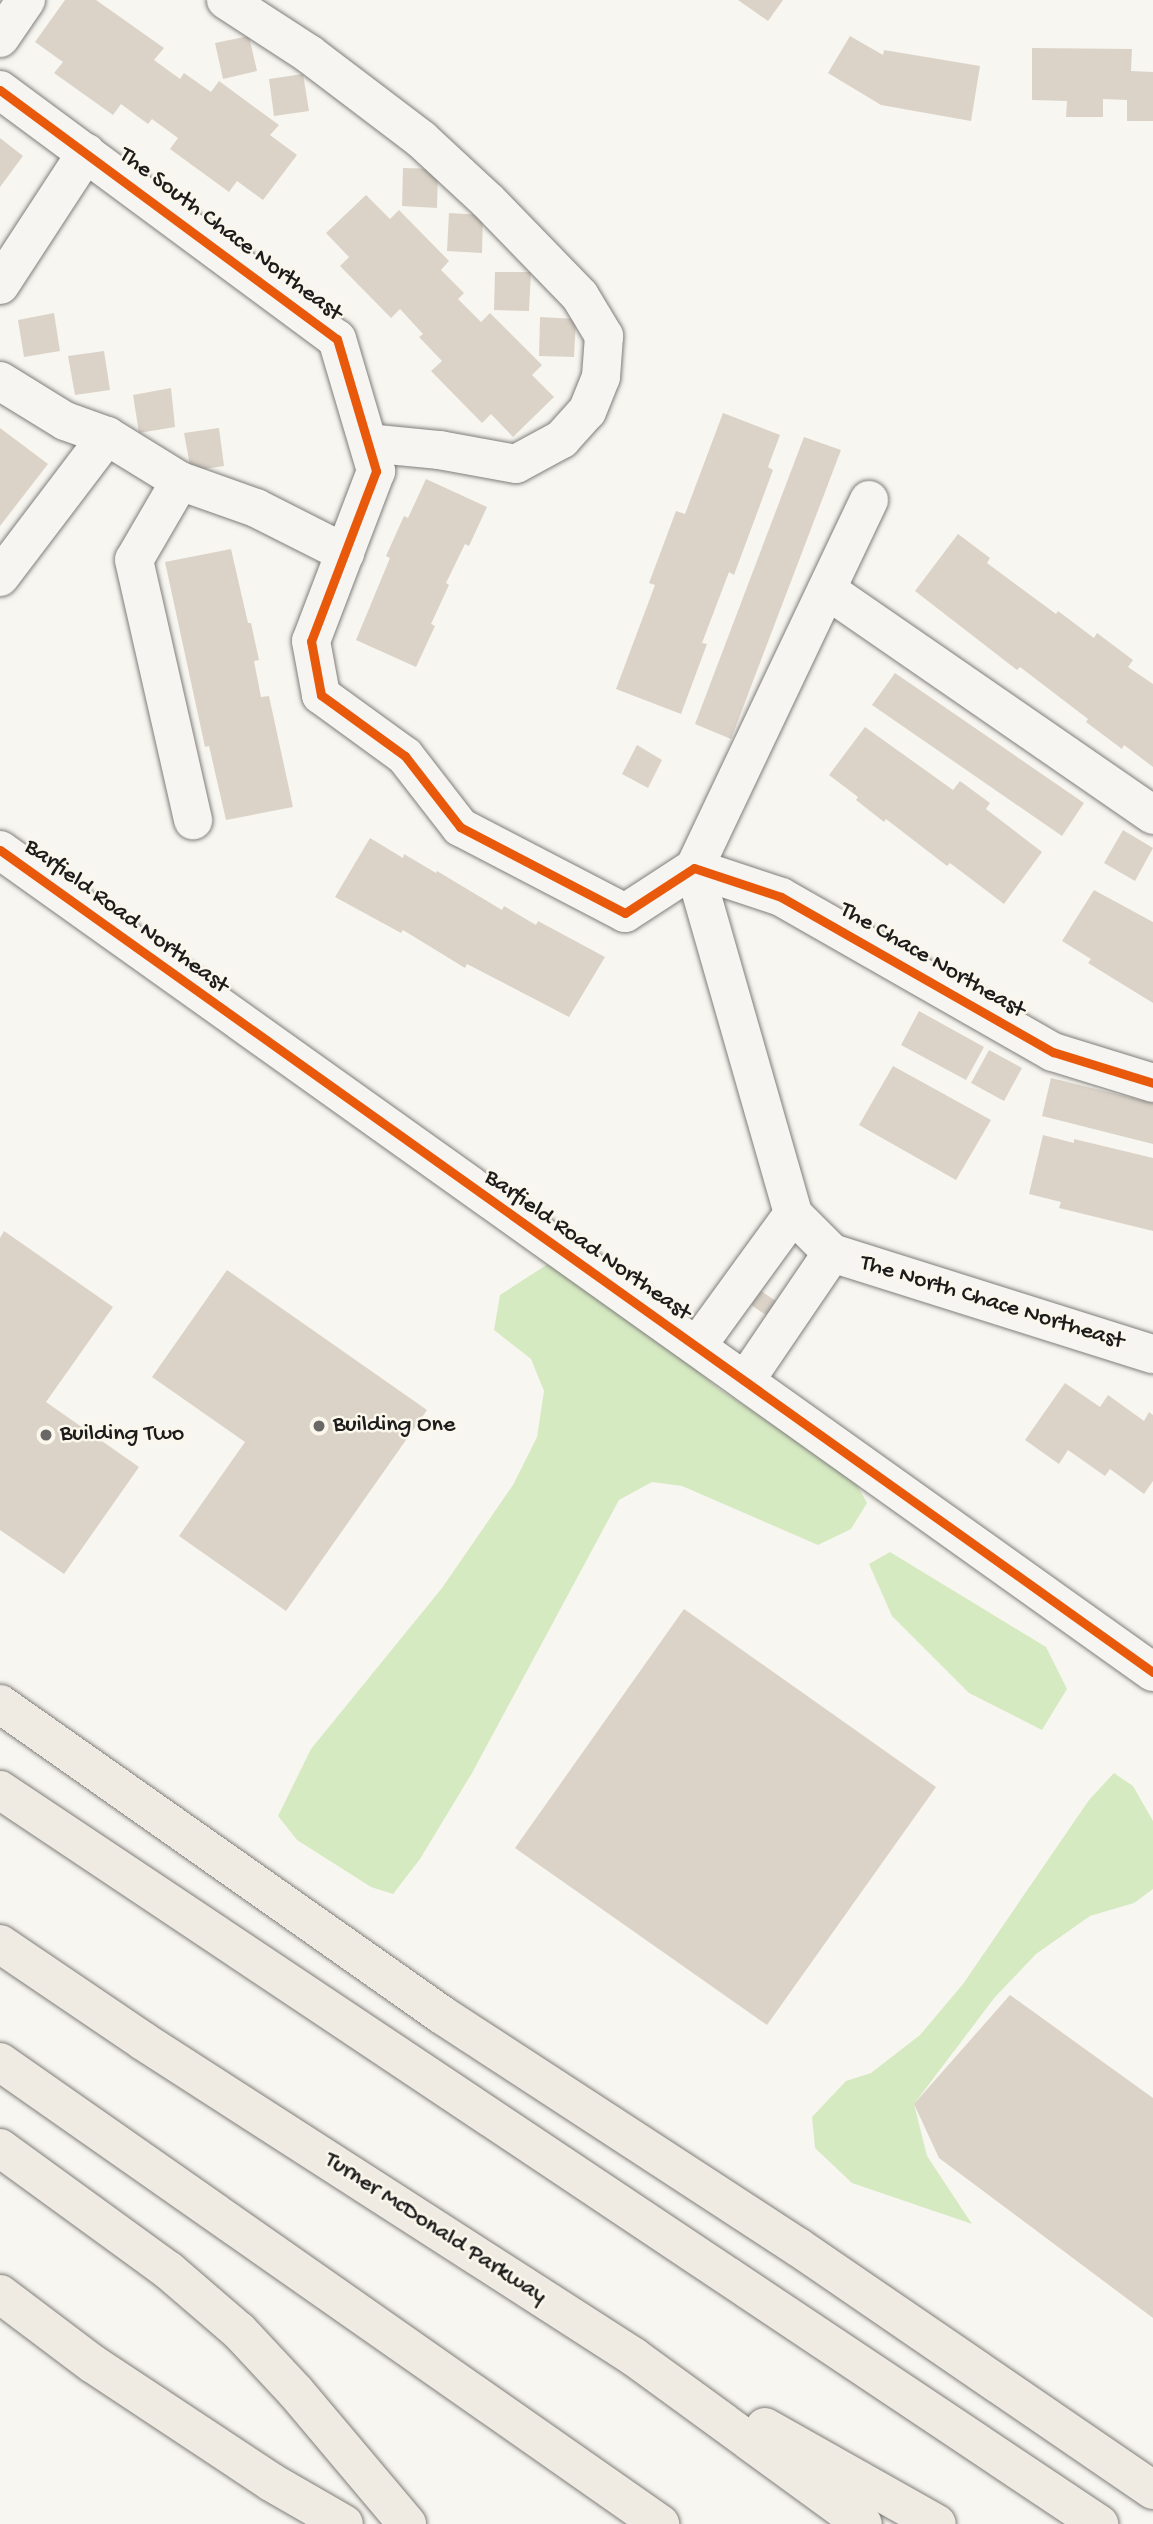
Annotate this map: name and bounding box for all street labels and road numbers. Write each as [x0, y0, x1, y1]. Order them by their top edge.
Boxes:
street label: The South Chace Northeast [113, 141, 347, 329]
street label: Barfield Road Northeast [18, 833, 234, 1001]
street label: The Chace Northeast [834, 896, 1030, 1026]
street label: Barfield Road Northeast [478, 1164, 696, 1328]
street label: The North Chace Northeast [857, 1249, 1127, 1357]
street label: Turner McDonald Parkway [318, 2146, 552, 2312]

